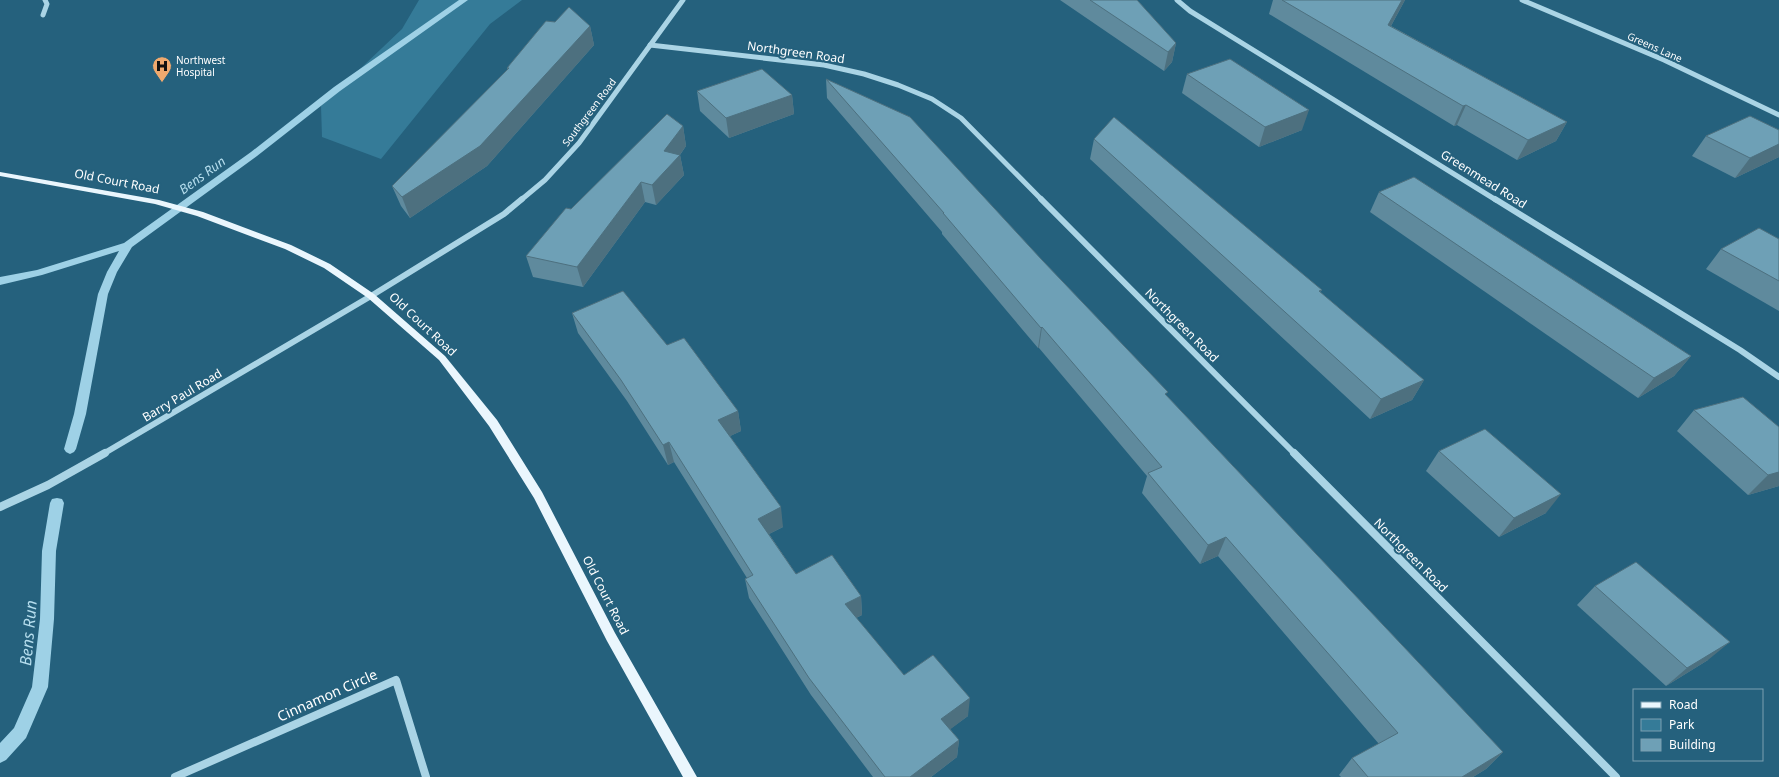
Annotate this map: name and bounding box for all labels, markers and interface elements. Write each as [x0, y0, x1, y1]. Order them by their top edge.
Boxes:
street label: Greens Lane [1625, 29, 1685, 65]
street label: Northgreen Road [746, 37, 846, 67]
place label: Northwest Hospital [176, 53, 226, 79]
hospital icon: Northwest Hospital [151, 55, 173, 83]
street label: Southgreen Road [559, 75, 619, 149]
street label: Greenmead Road [1438, 146, 1530, 212]
water label: Bens Run [175, 152, 229, 198]
street label: Old Court Road [73, 164, 161, 198]
street label: Northgreen Road [1141, 284, 1223, 366]
street label: Old Court Road [386, 288, 460, 360]
street label: Barry Paul Road [139, 364, 225, 426]
street label: Northgreen Road [1370, 514, 1452, 596]
street label: Old Court Road [579, 553, 633, 637]
water label: Bens Run [14, 599, 42, 667]
street label: Cinnamon Circle [274, 664, 380, 726]
legend [1633, 689, 1763, 761]
text: Road [1669, 696, 1698, 713]
text: Park [1669, 716, 1695, 733]
text: Building [1669, 736, 1716, 753]

